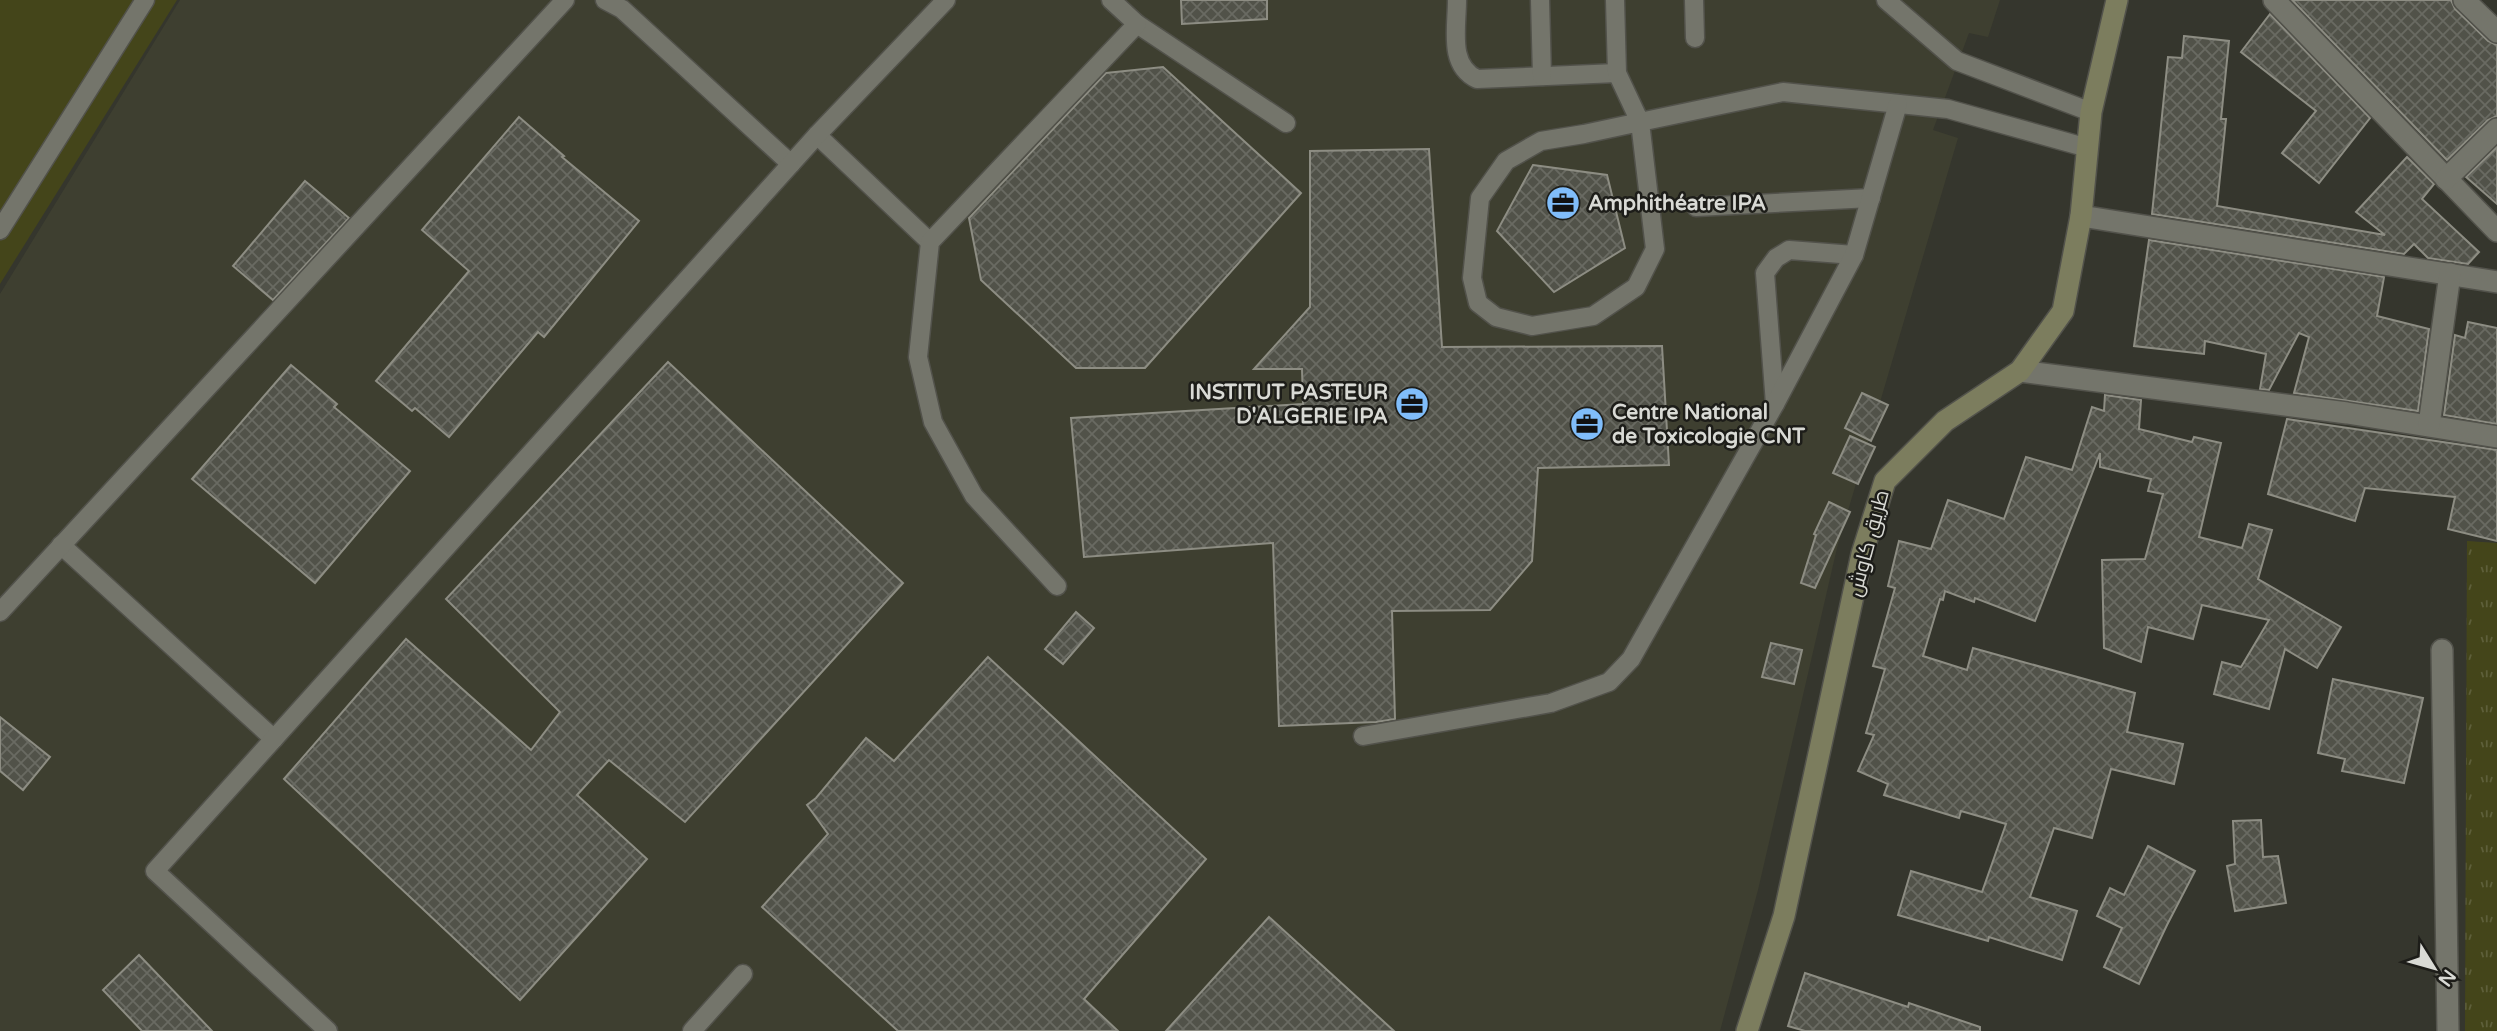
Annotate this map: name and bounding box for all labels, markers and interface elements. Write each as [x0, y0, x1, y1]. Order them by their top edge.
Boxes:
office icon: Amphithéatre IPA [1544, 184, 1582, 222]
place label: Amphithéatre IPA [1588, 191, 1766, 216]
place label: INSTITUT PASTEUR D'ALGERIE IPA [1189, 380, 1388, 429]
office icon: INSTITUT PASTEUR D'ALGERIE IPA [1393, 385, 1431, 423]
place label: Centre National de Toxicologie CNT [1612, 400, 1805, 449]
office icon: Centre National de Toxicologie CNT [1568, 405, 1606, 443]
street label: طريق كاوش [1842, 487, 1895, 599]
north arrow [2399, 933, 2469, 1003]
text: N [2433, 965, 2460, 990]

